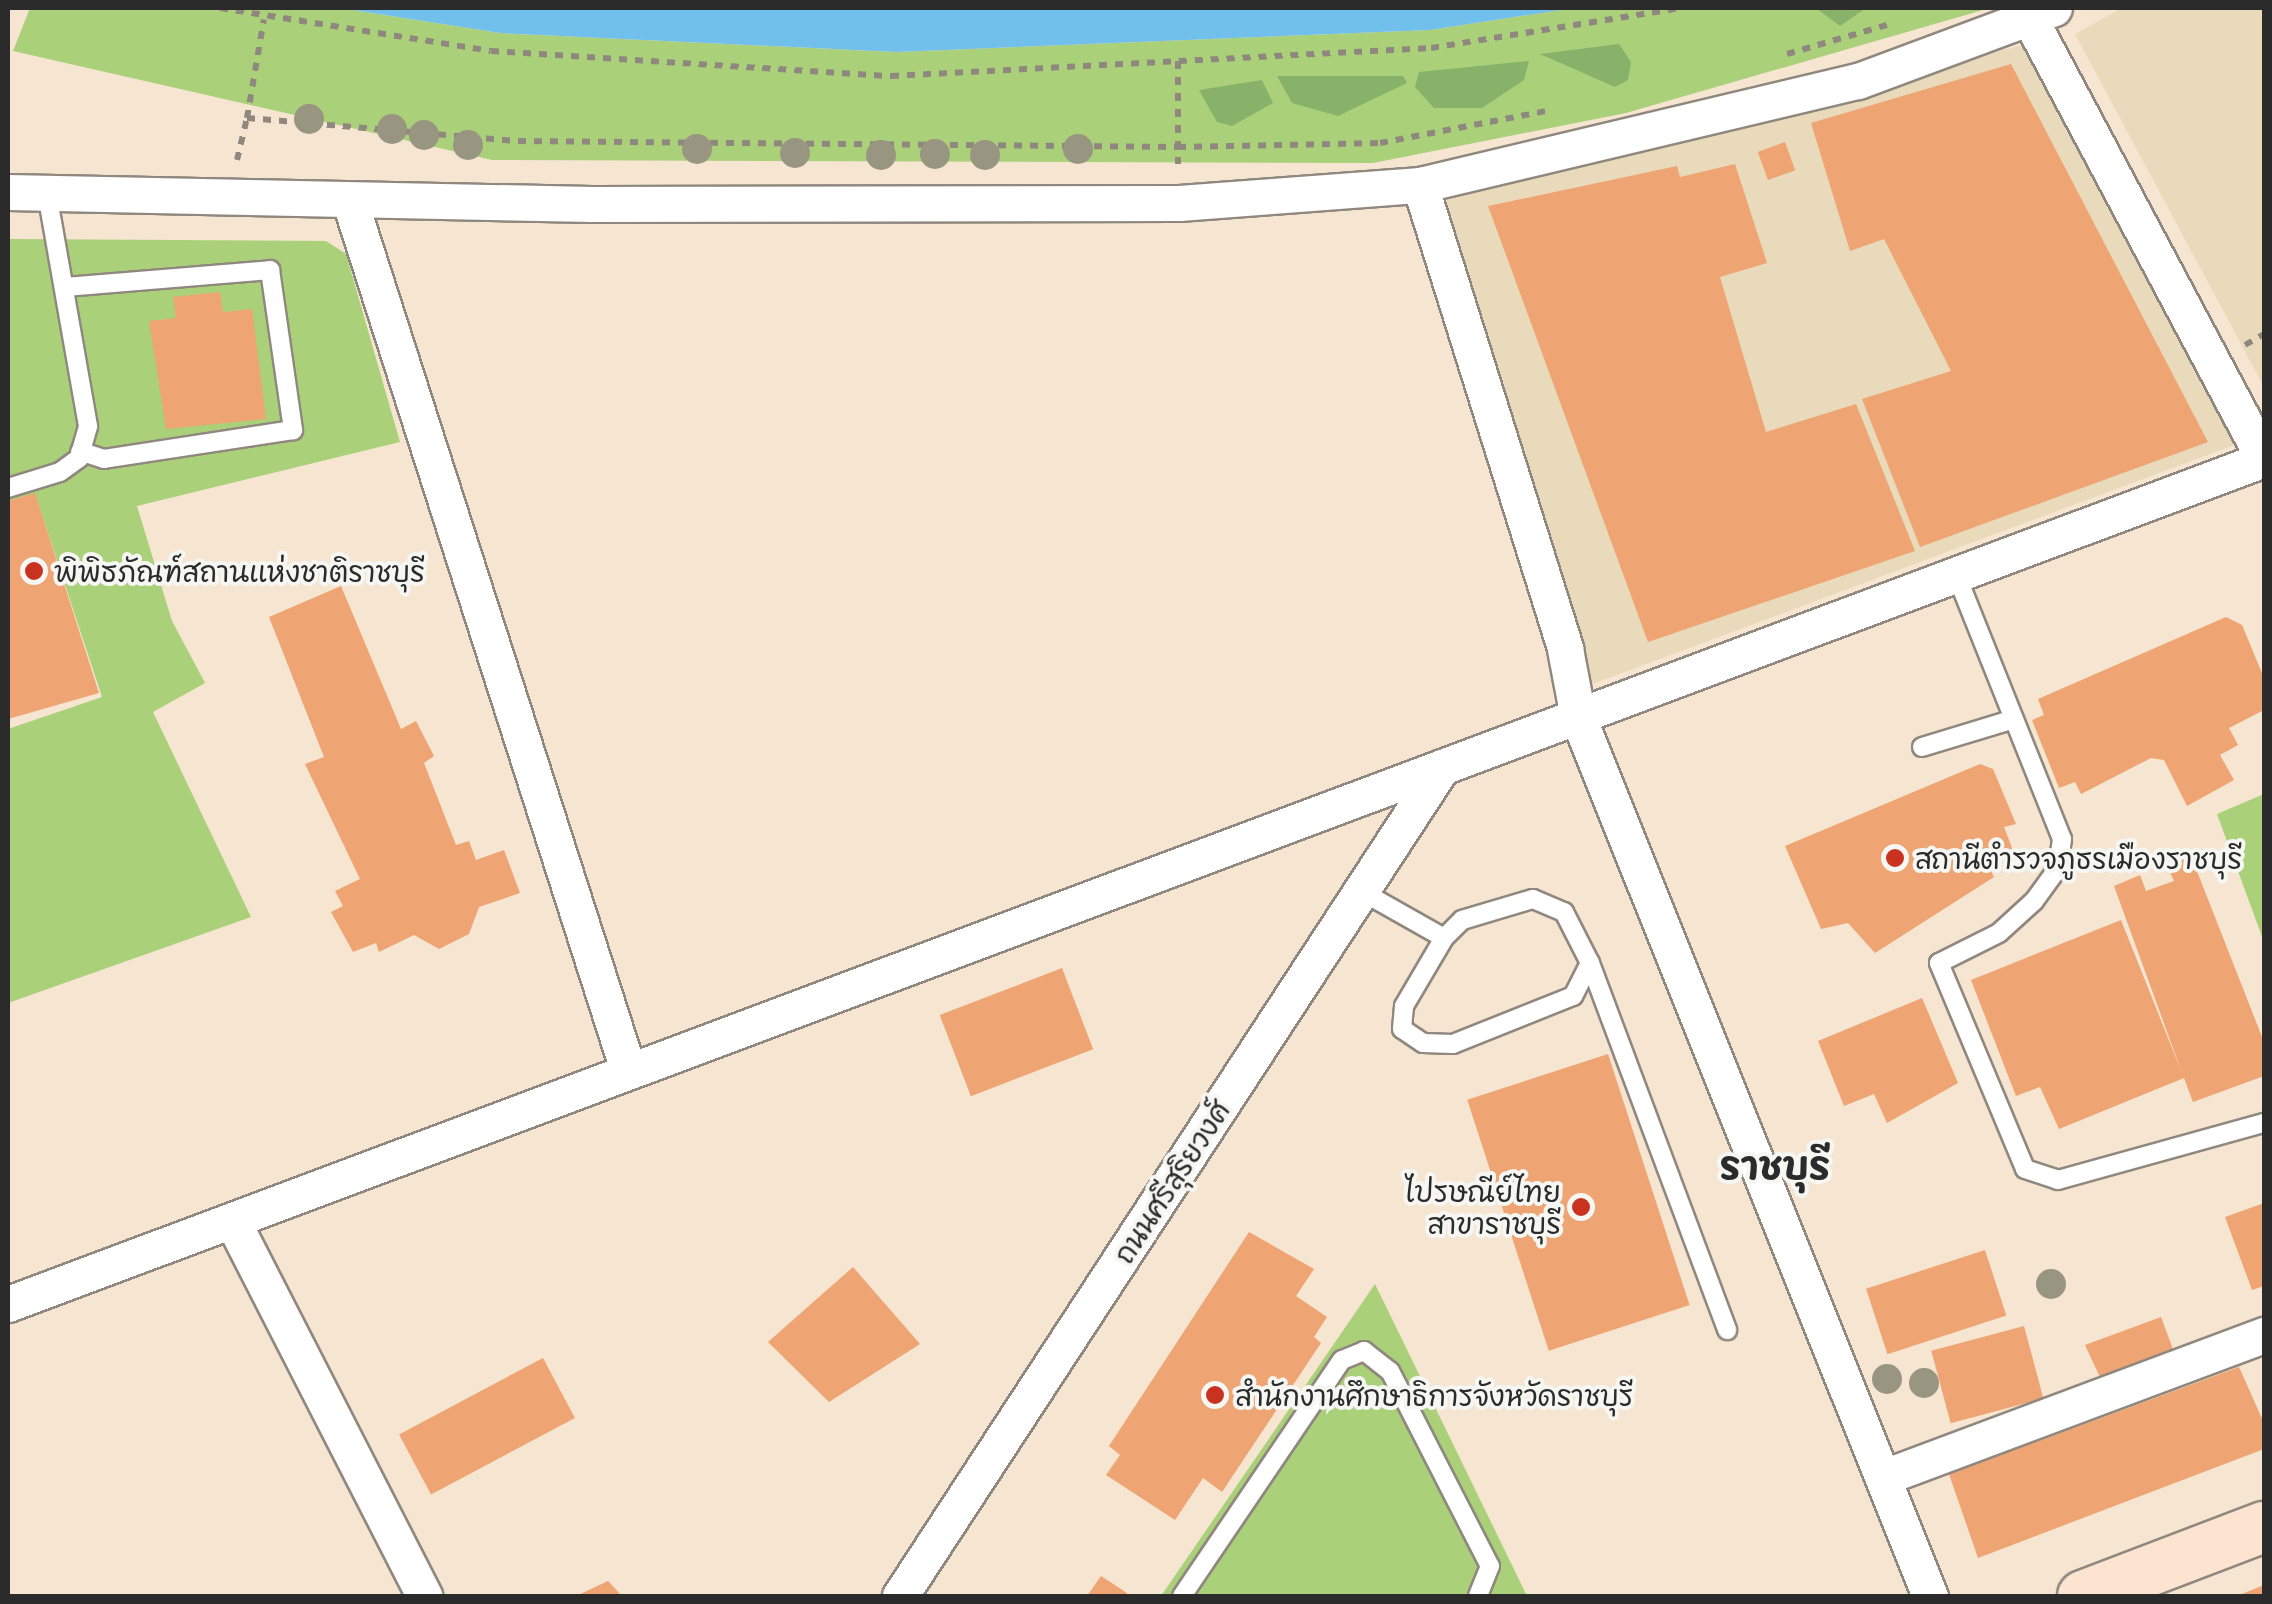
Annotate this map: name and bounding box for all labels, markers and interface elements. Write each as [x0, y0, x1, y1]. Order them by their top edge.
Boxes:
place label: พิพิธภัณฑ์สถานแห่งชาติราชบุรี [54, 554, 425, 588]
marker: พิพิธภัณฑ์สถานแห่งชาติราชบุรี [23, 560, 45, 582]
place label: สถานีตำรวจภูธรเมืองราชบุรี [1915, 841, 2242, 875]
marker: สถานีตำรวจภูธรเมืองราชบุรี [1884, 847, 1906, 869]
street label: ถนนศรีสุริยวงศ์ [1106, 1095, 1236, 1269]
district label: ราชบุรี [1720, 1141, 1830, 1187]
place label: ไปรษณีย์ไทย สาขาราชบุรี [1405, 1174, 1561, 1240]
marker: ไปรษณีย์ไทย สาขาราชบุรี [1570, 1196, 1592, 1218]
place label: สำนักงานศึกษาธิการจังหวัดราชบุรี [1235, 1378, 1633, 1412]
marker: สำนักงานศึกษาธิการจังหวัดราชบุรี [1204, 1384, 1226, 1406]

